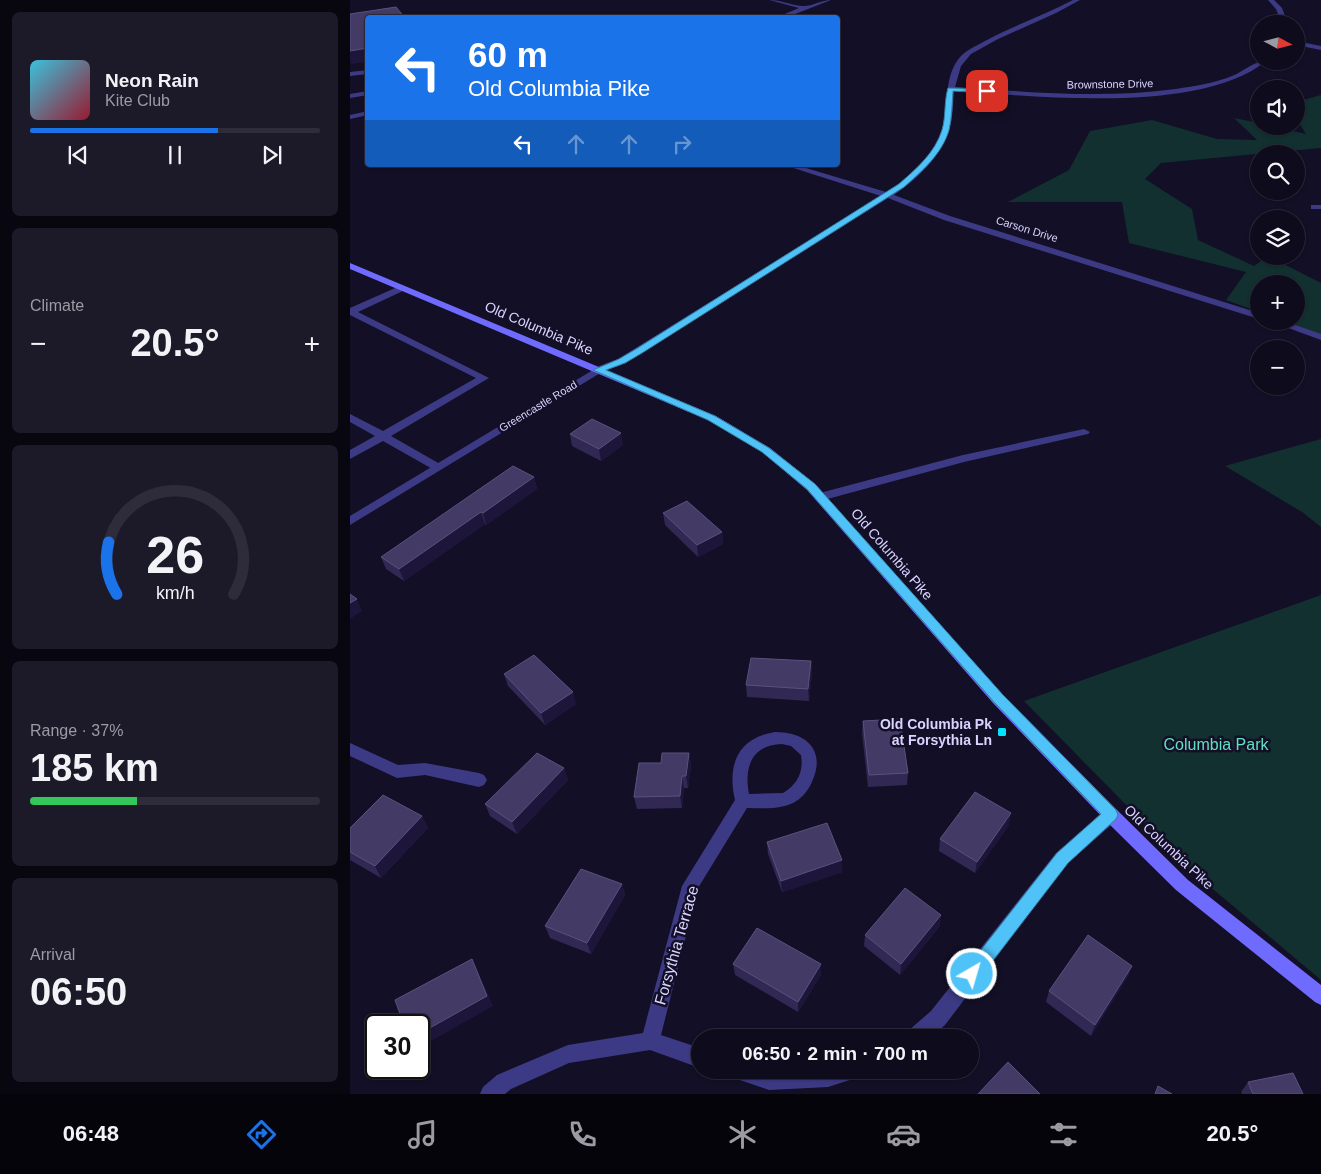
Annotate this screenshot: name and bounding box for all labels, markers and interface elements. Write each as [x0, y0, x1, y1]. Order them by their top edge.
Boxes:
north arrow [1250, 15, 1305, 70]
map controls [1250, 15, 1305, 395]
icon: left [385, 35, 450, 100]
text: 60 m [468, 35, 548, 74]
text: Neon Rain [105, 70, 199, 91]
pin [966, 70, 1008, 112]
text: Old Columbia Pike [468, 76, 650, 101]
icon: arrive [973, 77, 1001, 105]
street label: Brownstone Drive [1066, 77, 1154, 91]
button: sound [1250, 80, 1305, 135]
text: Kite Club [105, 92, 170, 109]
icon: left [509, 130, 537, 158]
icon: ahead [562, 130, 590, 158]
icon: ahead [615, 130, 643, 158]
icon: right [668, 130, 696, 158]
icon: previous [64, 141, 92, 169]
icon: pause [161, 141, 189, 169]
icon: next [258, 141, 286, 169]
button: search [1250, 145, 1305, 200]
button: layers [1250, 210, 1305, 265]
street label: Carson Drive [995, 214, 1059, 244]
button: + [1250, 275, 1305, 330]
text: Climate [30, 297, 84, 314]
street label: Old Columbia Pike [483, 298, 596, 358]
text: 20.5° [130, 322, 220, 364]
text: − [30, 328, 46, 359]
text: + [304, 328, 320, 359]
button: − [1250, 340, 1305, 395]
street label: Greencastle Road [497, 378, 579, 434]
street label: Old Columbia Pike [848, 505, 936, 603]
text: 26 [146, 526, 204, 584]
text: km/h [156, 583, 194, 603]
place label: Old Columbia Pk at Forsythia Ln [880, 716, 992, 748]
text: Range · 37% [30, 722, 123, 739]
marker: Old Columbia Pk at Forsythia Ln [996, 726, 1008, 738]
park label: Columbia Park [1164, 736, 1269, 753]
text: 185 km [30, 747, 159, 789]
street label: Old Columbia Pike [1121, 802, 1217, 893]
street label: Forsythia Terrace [651, 883, 702, 1007]
text: Arrival [30, 946, 75, 963]
position arrow [945, 947, 997, 999]
text: 06:50 [30, 971, 127, 1013]
speed limit sign: 30 [365, 1014, 430, 1079]
text: 06:50 · 2 min · 700 m [742, 1043, 928, 1064]
icon: directions [244, 1117, 279, 1152]
icon: music [405, 1117, 440, 1152]
icon: phone [565, 1117, 600, 1152]
icon: climate [725, 1117, 760, 1152]
icon: car [886, 1117, 921, 1152]
icon: filters [1046, 1117, 1081, 1152]
text: 06:48 [63, 1121, 119, 1146]
text: 20.5° [1207, 1121, 1258, 1146]

